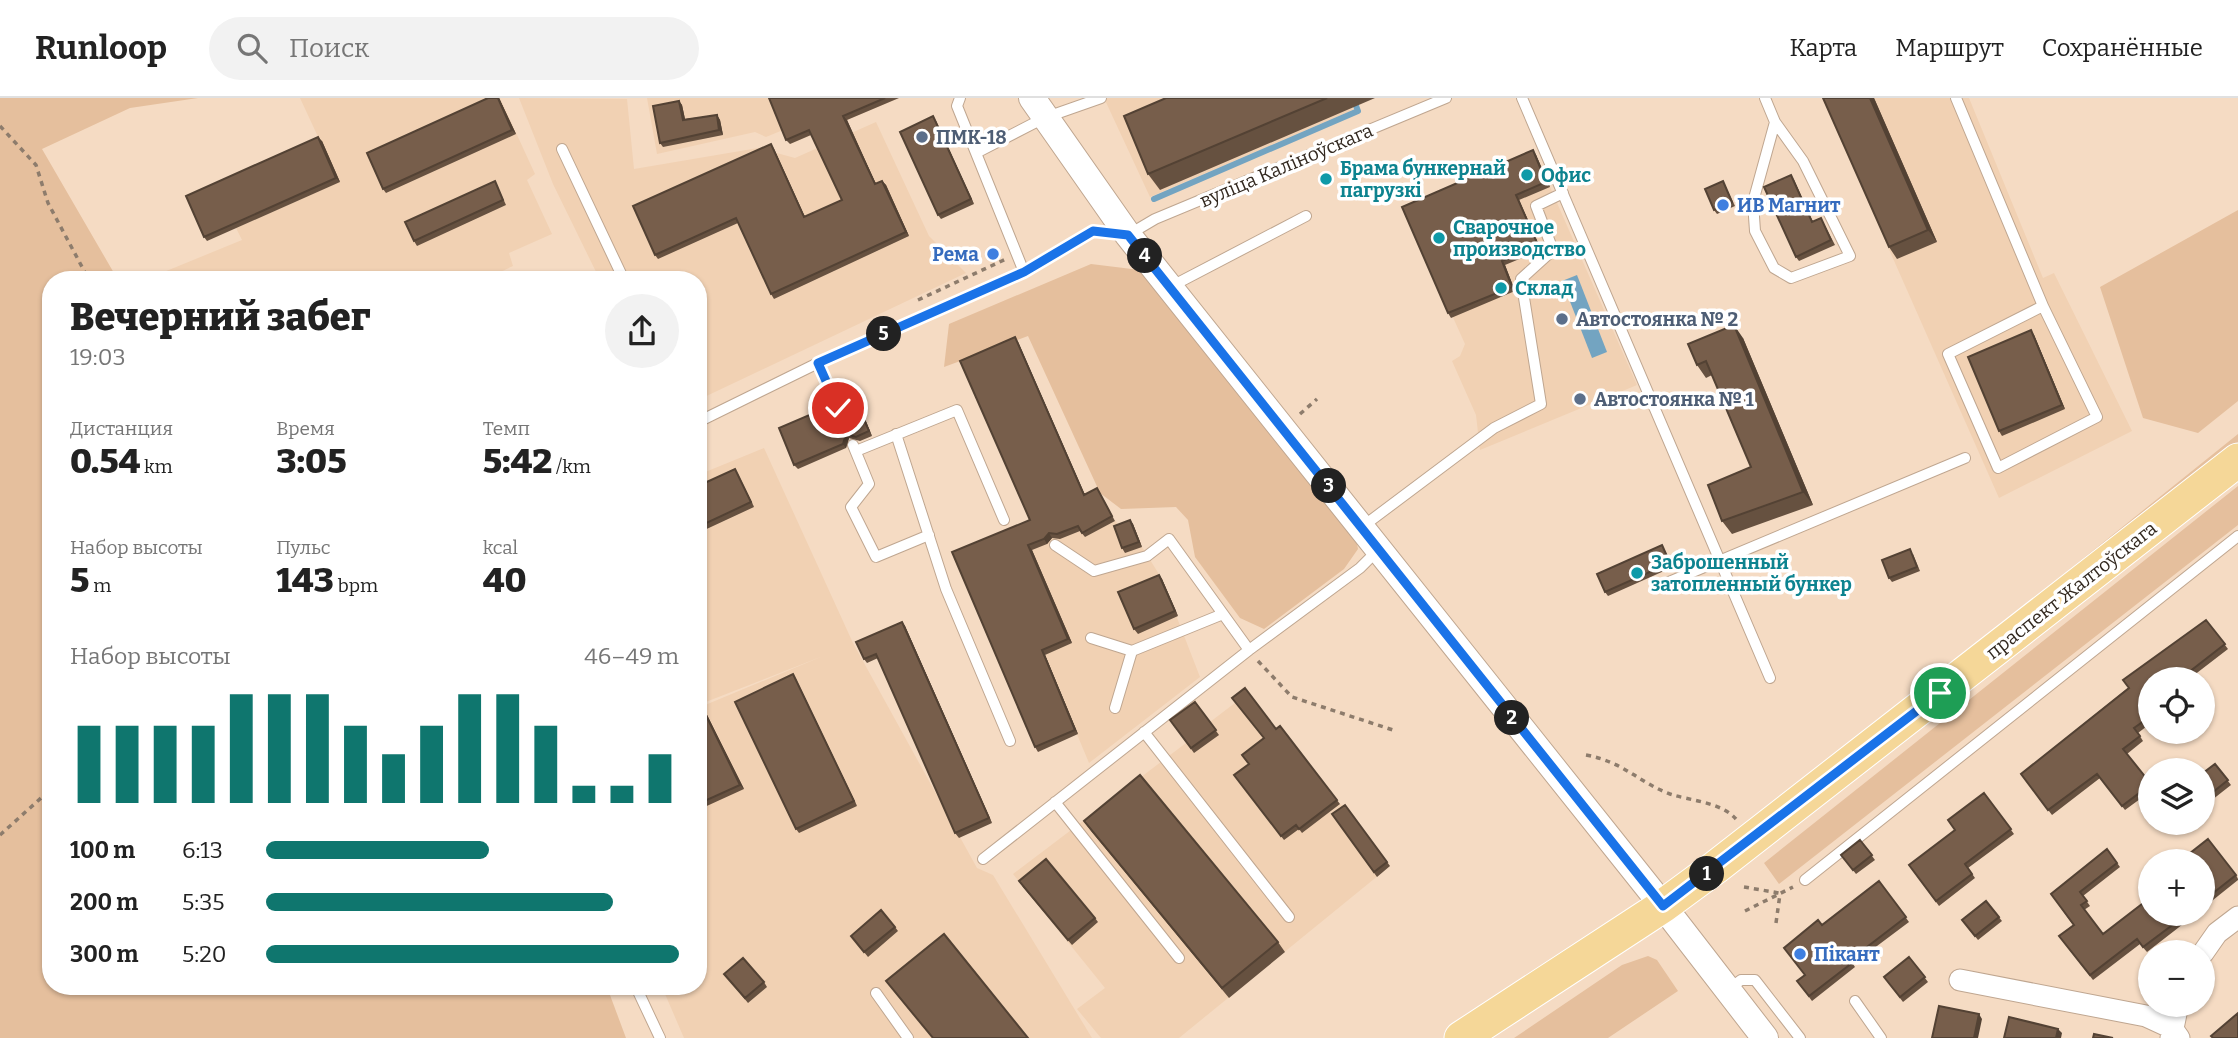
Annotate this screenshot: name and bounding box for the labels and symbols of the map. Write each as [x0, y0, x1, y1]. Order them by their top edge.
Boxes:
street label: вуліца Каліноўскага [1196, 118, 1377, 212]
place label: ПМК-18 [936, 126, 1007, 149]
marker: ПМК-18 [914, 129, 930, 145]
place label: Брама бункернай пагрузкі [1340, 157, 1506, 202]
place label: Офис [1541, 164, 1591, 187]
marker: Офис [1519, 167, 1535, 183]
marker: Брама бункернай пагрузкі [1318, 171, 1334, 187]
place label: ИВ Магнит [1737, 194, 1841, 217]
marker: ИВ Магнит [1715, 197, 1731, 213]
place label: Сварочное производство [1453, 216, 1586, 261]
marker: Сварочное производство [1431, 230, 1447, 246]
pin: 4 [1128, 238, 1162, 274]
place label: Рема [932, 243, 979, 266]
marker: Рема [985, 246, 1001, 262]
place label: Склад [1515, 277, 1573, 300]
marker: Склад [1493, 280, 1509, 296]
place label: Автостоянка № 2 [1576, 308, 1739, 331]
marker: Автостоянка № 2 [1554, 311, 1570, 327]
pin: 5 [866, 316, 902, 352]
pin [808, 378, 868, 438]
place label: Автостоянка № 1 [1594, 388, 1755, 411]
marker: Автостоянка № 1 [1572, 391, 1588, 407]
pin: 3 [1312, 468, 1346, 504]
street label: праспект Жалтоўскага [1981, 516, 2162, 664]
place label: Заброшенный затопленный бункер [1651, 551, 1852, 596]
marker: Заброшенный затопленный бункер [1629, 565, 1645, 581]
pin [1910, 663, 1970, 723]
pin: 2 [1494, 700, 1530, 736]
pin: 1 [1690, 856, 1724, 892]
place label: Пікант [1814, 943, 1880, 966]
marker: Пікант [1792, 946, 1808, 962]

